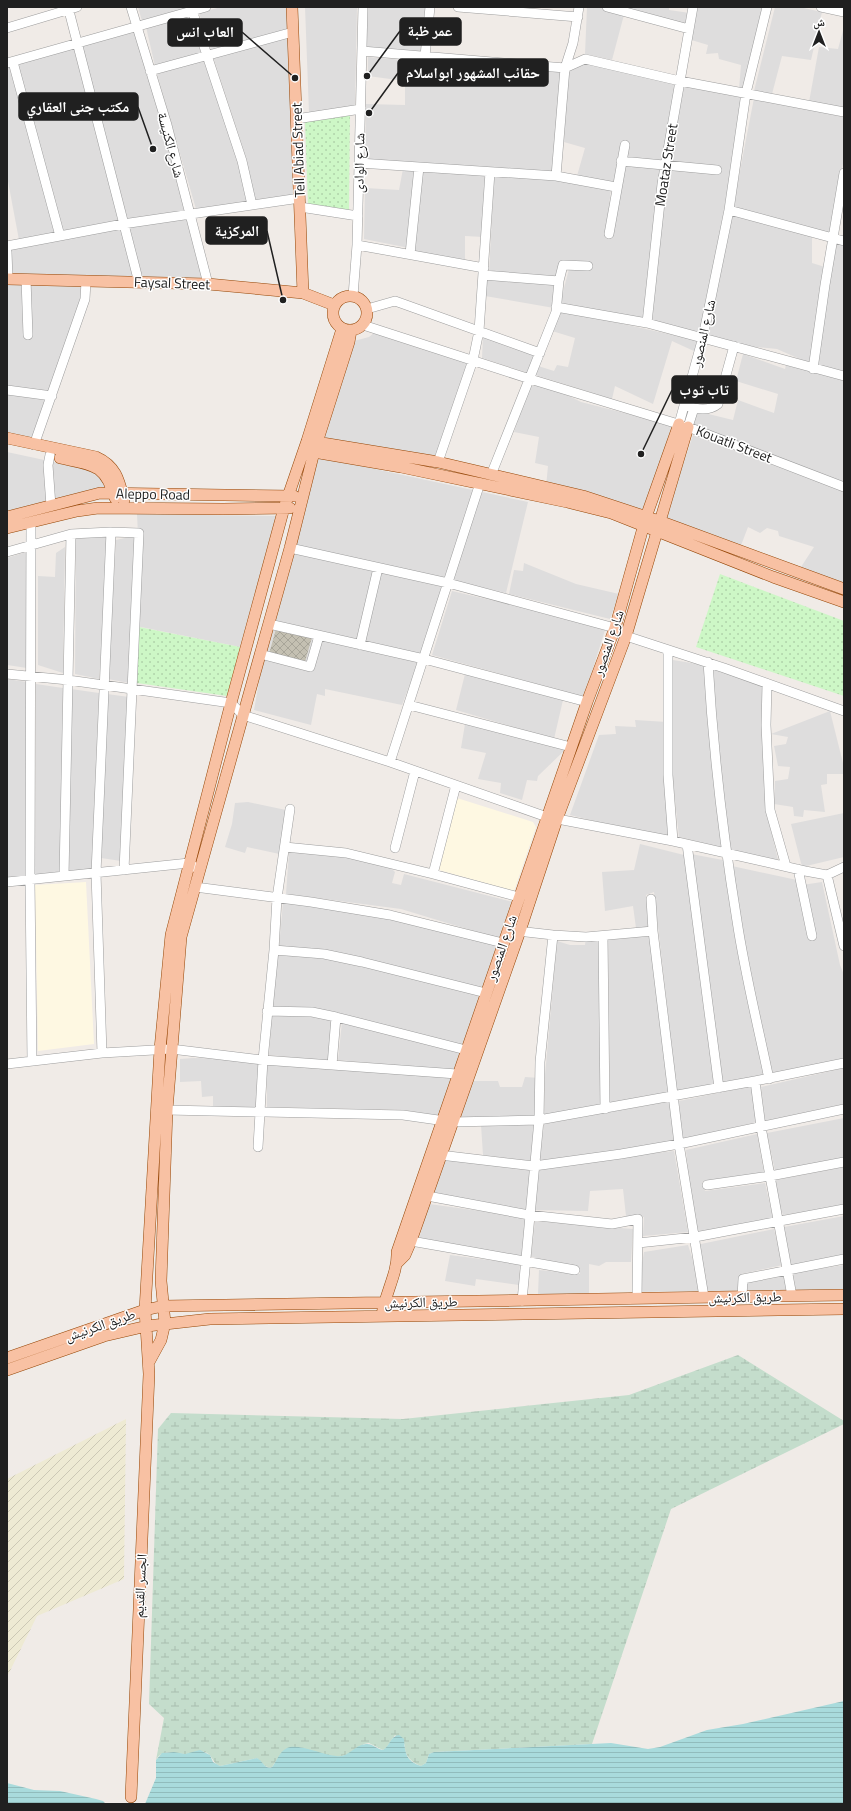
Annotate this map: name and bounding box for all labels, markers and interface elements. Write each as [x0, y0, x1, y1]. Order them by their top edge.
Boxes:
north arrow [799, 12, 839, 52]
text: ش [813, 14, 825, 30]
callout: عمر ظبة [400, 18, 461, 45]
callout: العاب انس [168, 19, 242, 46]
text: عمر ظبة [408, 19, 453, 42]
text: العاب انس [176, 20, 234, 43]
callout: حقائب المشهور ابواسلام [398, 59, 548, 86]
text: حقائب المشهور ابواسلام [406, 61, 540, 84]
callout: مكتب جنى العقاري [19, 93, 138, 120]
text: مكتب جنى العقاري [27, 95, 129, 119]
street label: Tell Abiad Street [285, 102, 310, 198]
street label: شارع الكنيسة [153, 110, 190, 180]
street label: Moataz Street [649, 122, 682, 208]
street label: شارع الوادى [347, 133, 370, 193]
callout: المركزية [206, 217, 267, 244]
text: المركزية [215, 219, 259, 242]
street label: Faysal Street [133, 271, 211, 294]
street label: شارع المنصور [684, 297, 720, 370]
callout: تاب توب [672, 376, 737, 403]
text: تاب توب [679, 378, 729, 401]
street label: Kouatli Street [693, 419, 775, 468]
street label: Aleppo Road [116, 482, 190, 505]
street label: شارع المنصور [586, 607, 629, 680]
street label: شارع المنصور [479, 912, 522, 985]
street label: طريق الكرنيش [708, 1285, 782, 1308]
street label: طريق الكرنيش [384, 1290, 458, 1313]
street label: طريق الكرنيش [62, 1303, 138, 1346]
street label: الجسر القديم [127, 1553, 152, 1619]

